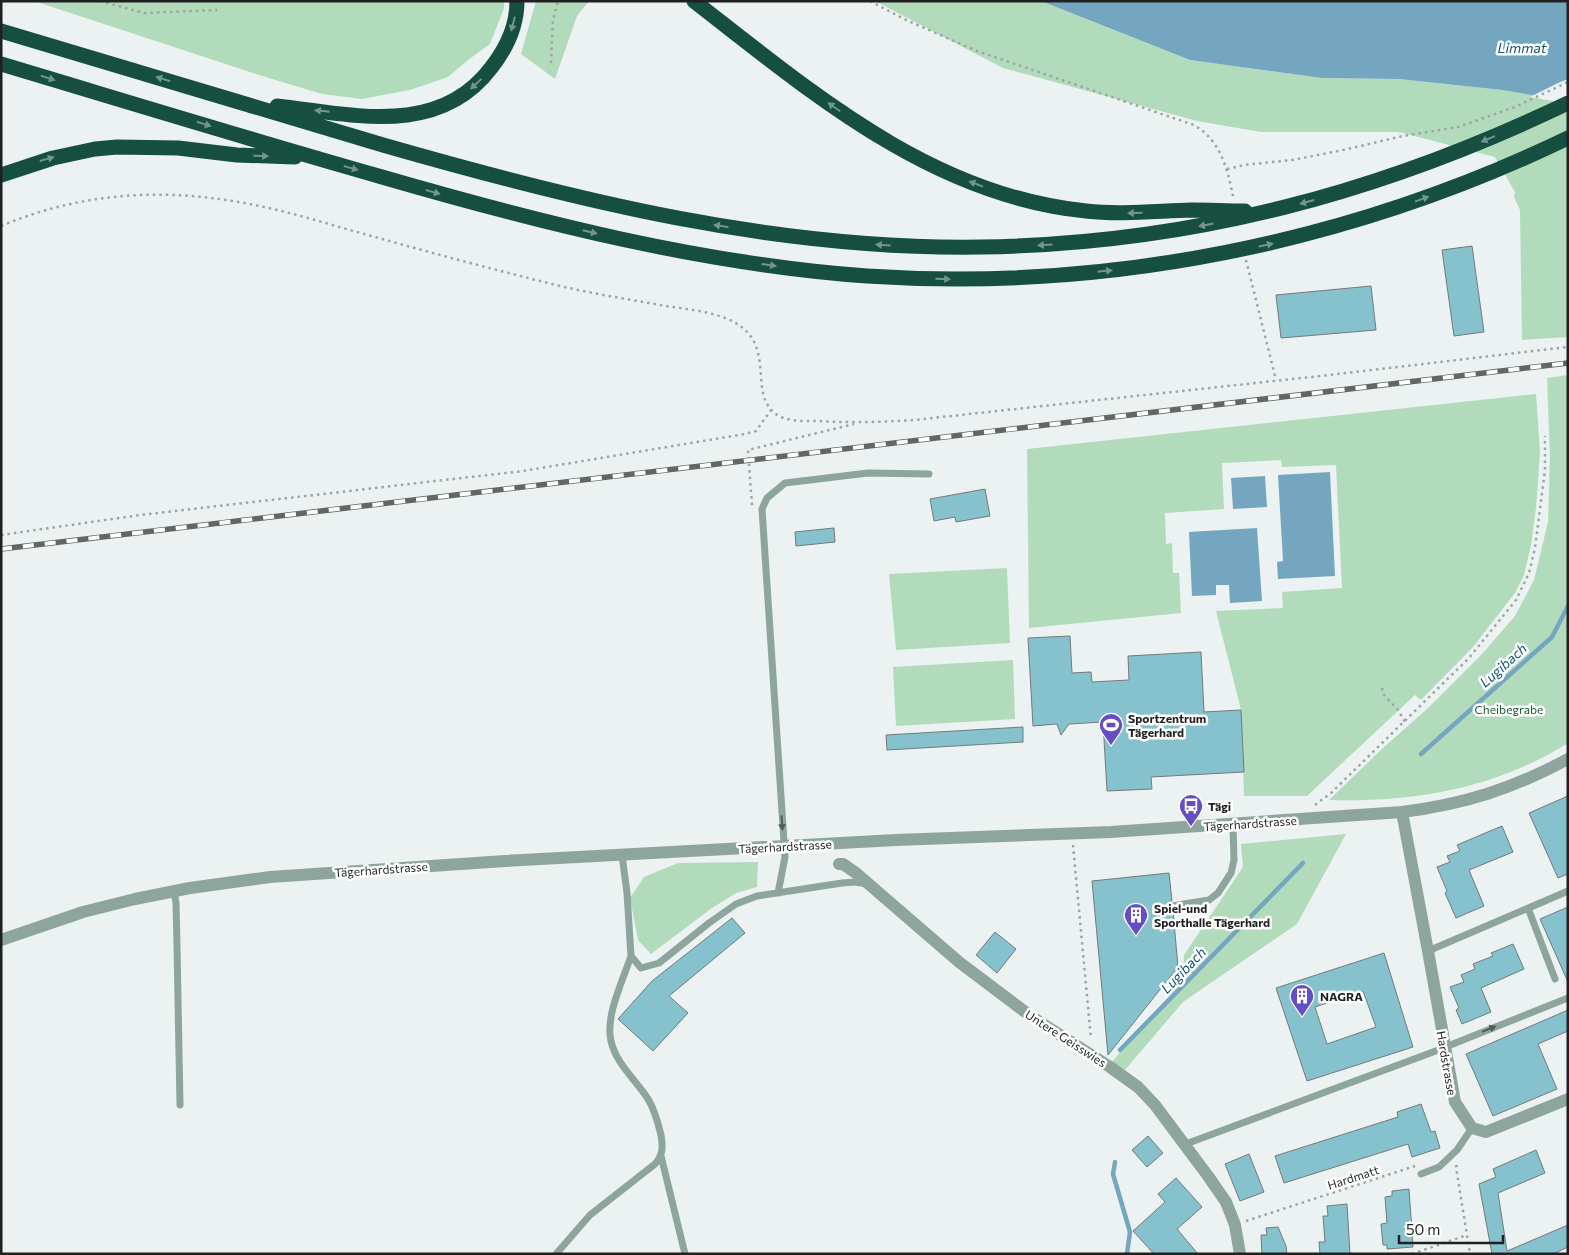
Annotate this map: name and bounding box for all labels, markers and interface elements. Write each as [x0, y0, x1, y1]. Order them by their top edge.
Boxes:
one-way arrow [509, 16, 517, 32]
water label: Limmat [1497, 39, 1547, 56]
one-way arrow [41, 74, 56, 82]
one-way arrow [155, 75, 170, 83]
one-way arrow [470, 78, 482, 90]
one-way arrow [827, 102, 840, 112]
one-way arrow [314, 107, 330, 115]
one-way arrow [196, 121, 211, 129]
one-way arrow [1481, 136, 1495, 144]
one-way arrow [253, 153, 269, 161]
one-way arrow [40, 155, 55, 163]
one-way arrow [344, 165, 359, 173]
one-way arrow [968, 180, 983, 188]
one-way arrow [425, 188, 440, 196]
one-way arrow [1415, 195, 1430, 203]
one-way arrow [1300, 198, 1315, 206]
one-way arrow [1127, 209, 1143, 217]
one-way arrow [1198, 221, 1214, 229]
one-way arrow [713, 222, 729, 230]
one-way arrow [582, 228, 598, 236]
one-way arrow [874, 240, 890, 248]
one-way arrow [1259, 240, 1275, 248]
one-way arrow [1037, 241, 1053, 249]
one-way arrow [761, 261, 777, 269]
one-way arrow [1098, 267, 1114, 275]
one-way arrow [935, 275, 951, 283]
water label: Lugibach [1476, 639, 1530, 691]
park label: Cheibegrabe [1475, 702, 1543, 716]
place label: Sportzentrum Tägerhard [1128, 711, 1206, 739]
sports icon: Sportzentrum Tägerhard [1098, 712, 1124, 746]
bus stop icon: Tägi [1178, 793, 1204, 827]
place label: Tägi [1208, 799, 1231, 813]
street label: Tägerhardstrasse [1203, 813, 1297, 833]
one-way arrow [778, 815, 786, 831]
street label: Tägerhardstrasse [738, 837, 832, 855]
street label: Tägerhardstrasse [334, 859, 428, 879]
place label: Spiel-und Sporthalle Tägerhard [1154, 901, 1270, 929]
building icon: Spiel-und Sporthalle Tägerhard [1123, 902, 1149, 936]
water label: Lugibach [1157, 943, 1209, 997]
building icon: NAGRA [1289, 983, 1315, 1017]
place label: NAGRA [1320, 989, 1363, 1003]
street label: Untere Geisswies [1023, 1007, 1109, 1069]
one-way arrow [1482, 1025, 1497, 1033]
street label: Hardstrasse [1434, 1030, 1460, 1096]
street label: Hardmatt [1325, 1162, 1381, 1192]
scale bar [1399, 1212, 1503, 1244]
text: 50 m [1406, 1220, 1440, 1238]

